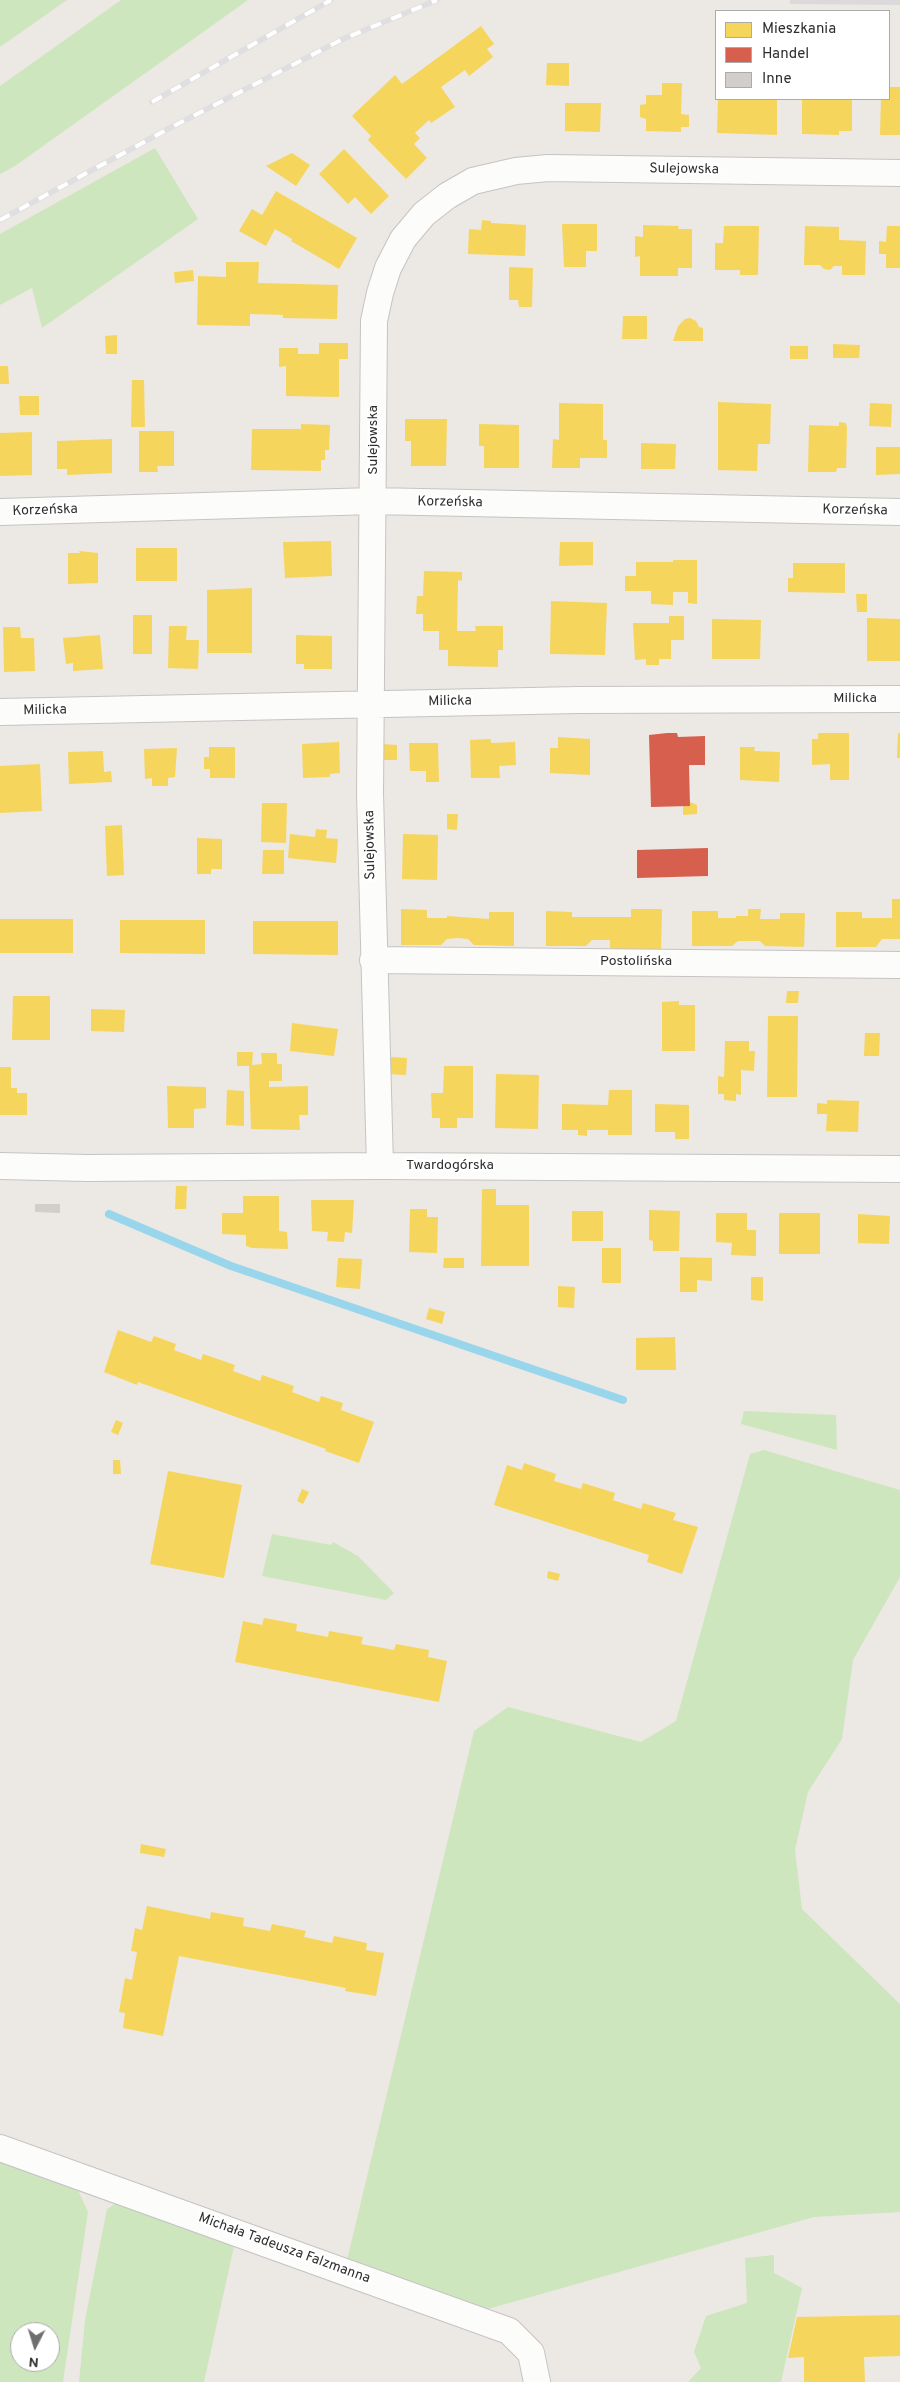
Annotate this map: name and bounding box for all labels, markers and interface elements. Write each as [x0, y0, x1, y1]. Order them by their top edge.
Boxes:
legend [715, 10, 890, 100]
text: Mieszkania [762, 20, 836, 39]
text: Handel [762, 45, 809, 64]
text: Inne [762, 70, 792, 89]
street label: Sulejowska [649, 161, 719, 179]
street label: Sulejowska [366, 405, 382, 475]
street label: Korzeńska [417, 494, 483, 512]
street label: Korzeńska [12, 501, 78, 521]
street label: Korzeńska [822, 502, 888, 520]
street label: Milicka [833, 691, 877, 707]
street label: Milicka [428, 693, 472, 711]
street label: Milicka [23, 702, 67, 720]
street label: Sulejowska [362, 810, 380, 880]
street label: Postolińska [600, 954, 672, 970]
street label: Twardogórska [406, 1158, 494, 1174]
street label: Michała Tadeusza Falzmanna [196, 2210, 372, 2288]
north arrow [10, 2322, 60, 2372]
text: N [28, 2353, 39, 2370]

